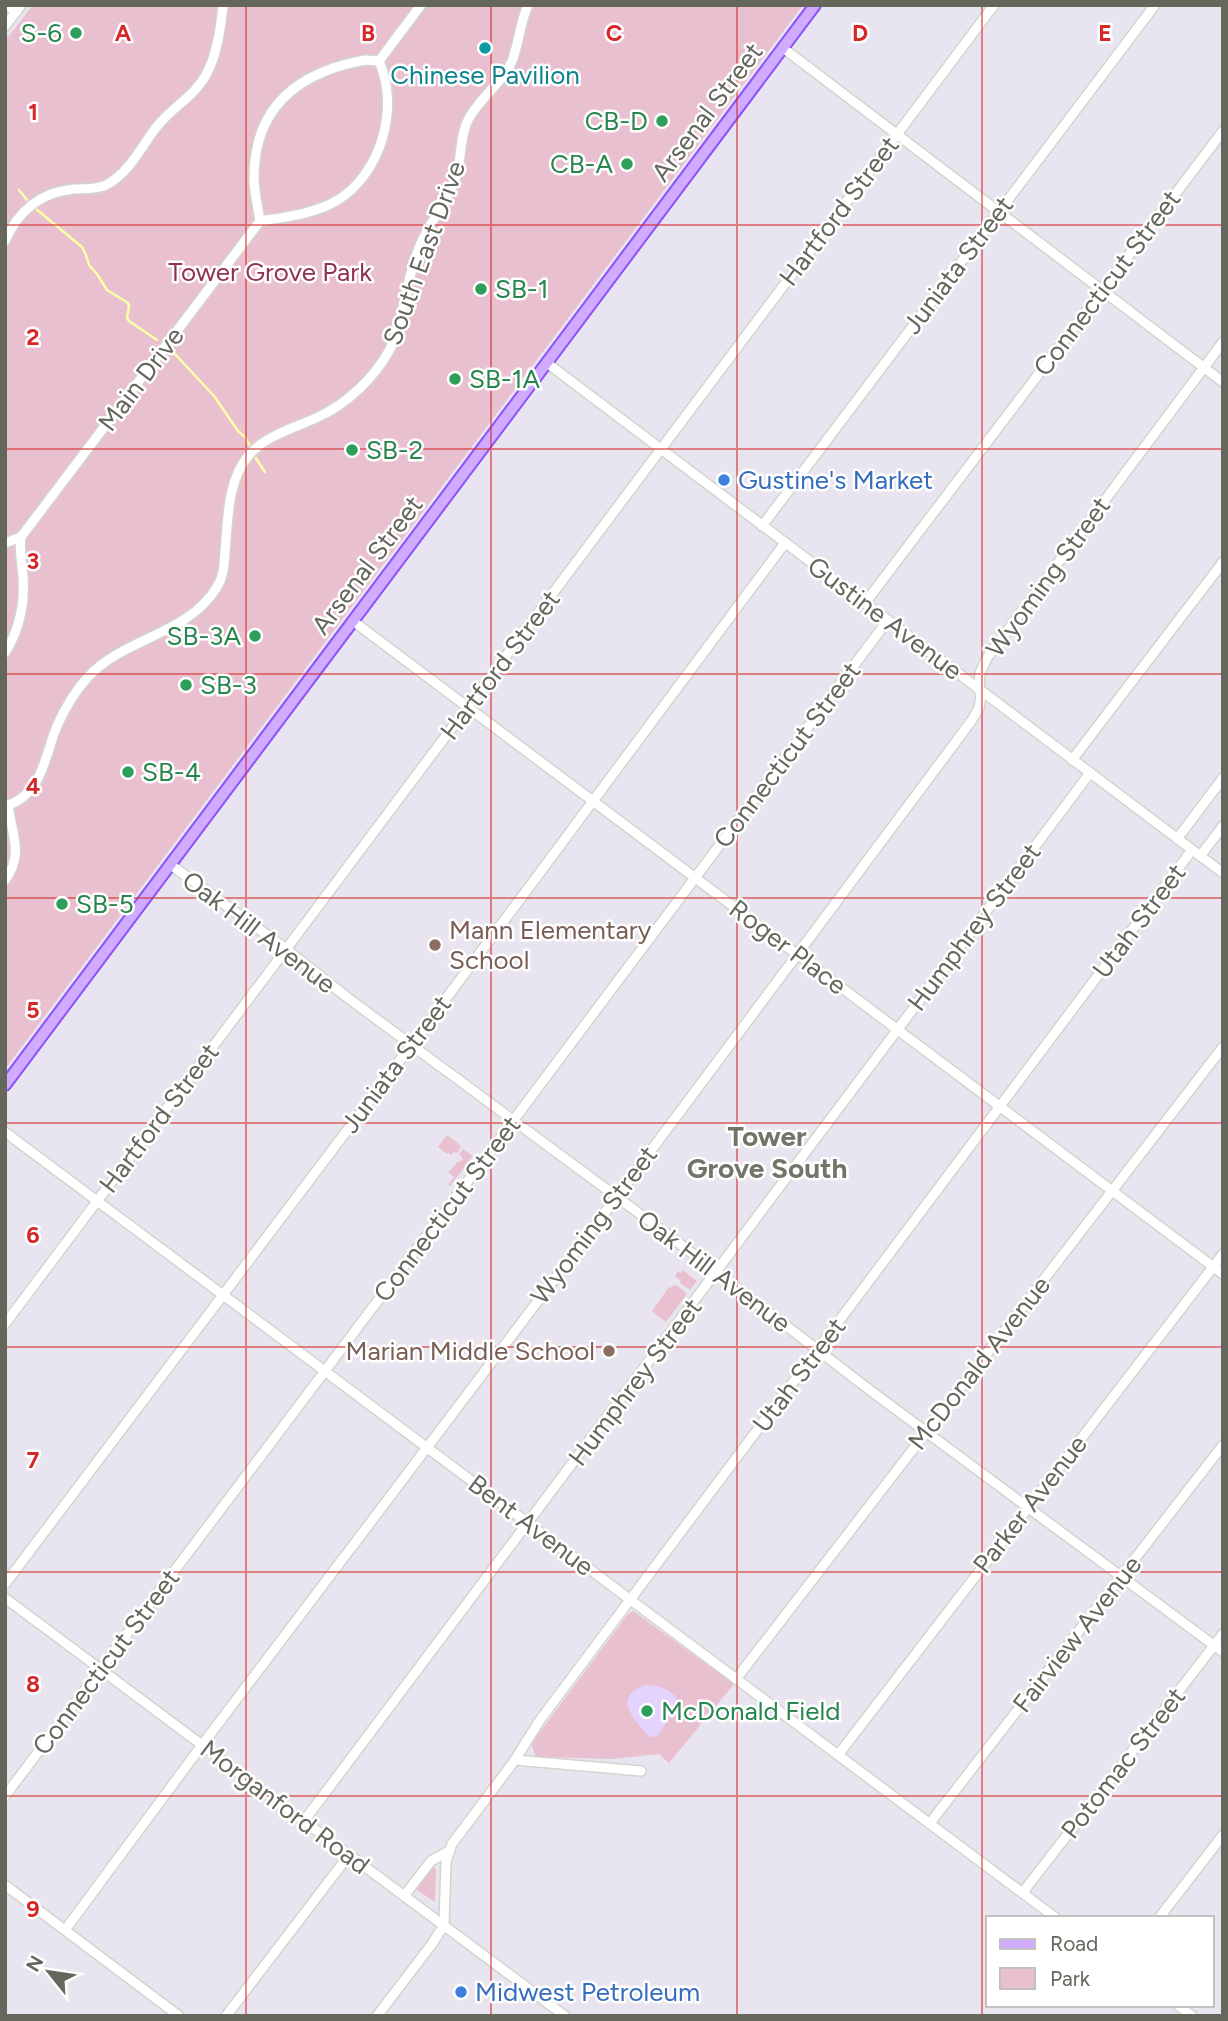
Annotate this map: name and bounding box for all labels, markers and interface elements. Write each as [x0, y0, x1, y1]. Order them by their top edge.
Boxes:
place label: S-6 [20, 17, 62, 49]
text: A [115, 19, 132, 47]
text: B [361, 19, 375, 47]
text: C [606, 19, 623, 47]
text: D [852, 19, 868, 47]
text: E [1098, 19, 1112, 47]
marker: S-6 [68, 25, 84, 41]
street label: Arsenal Street [644, 36, 770, 188]
marker: Chinese Pavilion [477, 40, 493, 56]
place label: Chinese Pavilion [390, 59, 580, 91]
text: 1 [28, 98, 38, 126]
place label: CB-D [585, 105, 648, 137]
marker: CB-D [654, 113, 670, 129]
street label: Hartford Street [772, 130, 906, 292]
place label: CB-A [550, 148, 613, 180]
marker: CB-A [619, 156, 635, 172]
street label: South East Drive [376, 157, 472, 349]
street label: Connecticut Street [1027, 184, 1187, 382]
street label: Juniata Street [896, 190, 1020, 340]
park label: Tower Grove Park [168, 256, 372, 288]
place label: SB-1 [495, 273, 548, 305]
marker: SB-1 [473, 281, 489, 297]
street label: Main Drive [91, 321, 191, 437]
text: 2 [26, 323, 40, 351]
place label: SB-1A [469, 363, 540, 395]
marker: SB-1A [447, 371, 463, 387]
place label: SB-2 [366, 434, 423, 466]
marker: SB-2 [344, 442, 360, 458]
place label: Gustine's Market [738, 464, 933, 496]
marker: Gustine's Market [716, 472, 732, 488]
street label: Arsenal Street [304, 489, 430, 641]
street label: Wyoming Street [979, 490, 1117, 663]
text: 3 [27, 547, 39, 575]
street label: Gustine Avenue [801, 549, 969, 687]
street label: Hartford Street [433, 584, 567, 746]
place label: SB-3A [167, 620, 241, 652]
marker: SB-3A [247, 628, 263, 644]
street label: Connecticut Street [707, 656, 867, 854]
place label: SB-3 [200, 669, 257, 701]
marker: SB-3 [178, 677, 194, 693]
place label: SB-4 [142, 756, 201, 788]
marker: SB-4 [120, 764, 136, 780]
text: 4 [26, 772, 40, 800]
street label: Humphrey Street [901, 837, 1048, 1017]
street label: Utah Street [1086, 857, 1193, 985]
street label: Oak Hill Avenue [176, 864, 342, 1000]
place label: SB-5 [76, 888, 134, 920]
street label: Roger Place [723, 893, 853, 1001]
marker: SB-5 [54, 896, 70, 912]
place label: Mann Elementary School [449, 914, 652, 976]
marker: Mann Elementary School [427, 937, 443, 953]
street label: Juniata Street [334, 989, 458, 1139]
text: 5 [26, 996, 40, 1024]
street label: Hartford Street [92, 1037, 226, 1199]
street label: Connecticut Street [367, 1110, 527, 1308]
district label: Tower Grove South [687, 1119, 847, 1185]
street label: Wyoming Street [524, 1139, 664, 1311]
street label: Oak Hill Avenue [631, 1203, 797, 1339]
text: 6 [26, 1221, 40, 1249]
street label: McDonald Avenue [901, 1270, 1057, 1456]
street label: Humphrey Street [562, 1292, 709, 1472]
street label: Utah Street [746, 1311, 853, 1439]
place label: Marian Middle School [345, 1335, 595, 1367]
marker: Marian Middle School [601, 1343, 617, 1359]
street label: Parker Avenue [966, 1429, 1094, 1579]
text: 7 [27, 1446, 40, 1474]
street label: Bent Avenue [462, 1467, 600, 1583]
street label: Fairview Avenue [1006, 1549, 1148, 1719]
street label: Connecticut Street [26, 1563, 186, 1761]
text: 8 [26, 1670, 40, 1698]
street label: Potomac Street [1054, 1681, 1192, 1845]
place label: McDonald Field [661, 1695, 840, 1727]
marker: McDonald Field [639, 1703, 655, 1719]
street label: Morganford Road [194, 1733, 376, 1881]
text: 9 [26, 1895, 40, 1923]
legend [986, 1916, 1214, 2007]
text: Road [1050, 1931, 1098, 1956]
north arrow [14, 1937, 84, 2007]
text: N [21, 1952, 48, 1976]
text: Park [1050, 1966, 1091, 1991]
place label: Midwest Petroleum [475, 1976, 700, 2008]
marker: Midwest Petroleum [453, 1984, 469, 2000]

